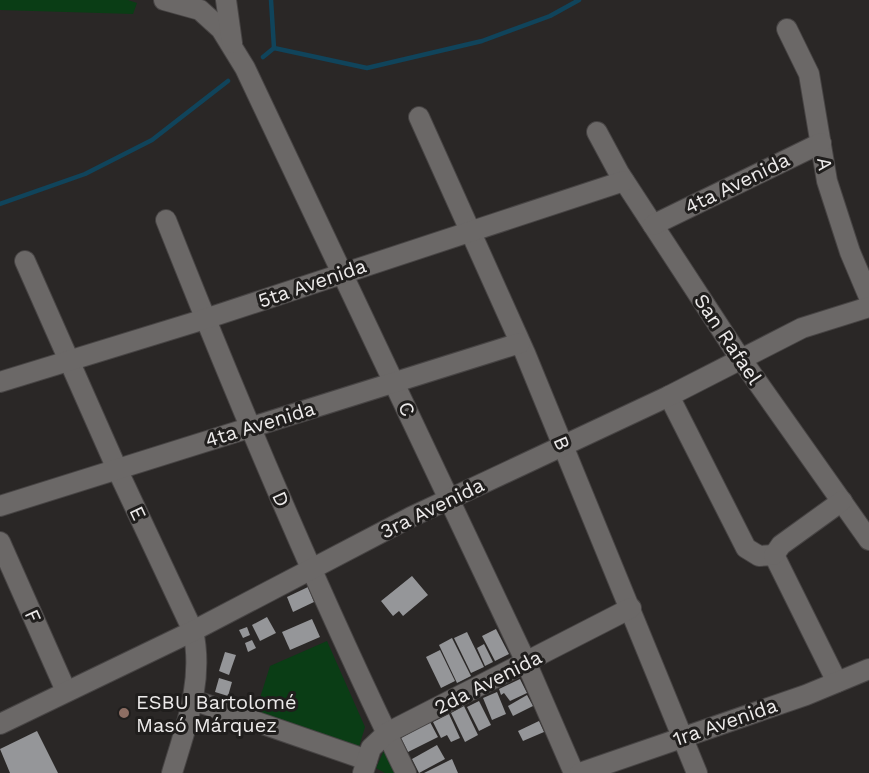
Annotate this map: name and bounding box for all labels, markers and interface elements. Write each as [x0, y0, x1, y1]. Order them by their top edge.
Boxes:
street label: 4ta Avenida [681, 147, 793, 219]
street label: A [812, 156, 838, 172]
street label: 5ta Avenida [255, 253, 369, 313]
street label: San Rafael [689, 289, 767, 389]
street label: 4ta Avenida [202, 396, 318, 452]
street label: C [393, 398, 421, 420]
street label: B [548, 432, 576, 454]
street label: 3ra Avenida [376, 473, 488, 543]
street label: D [267, 488, 295, 510]
street label: E [124, 502, 152, 524]
street label: F [20, 606, 46, 626]
street label: 2da Avenida [430, 645, 546, 719]
place label: ESBU Bartolomé Masó Márquez [136, 690, 297, 737]
street label: 1ra Avenida [670, 693, 780, 751]
marker: ESBU Bartolomé Masó Márquez [117, 706, 131, 720]

